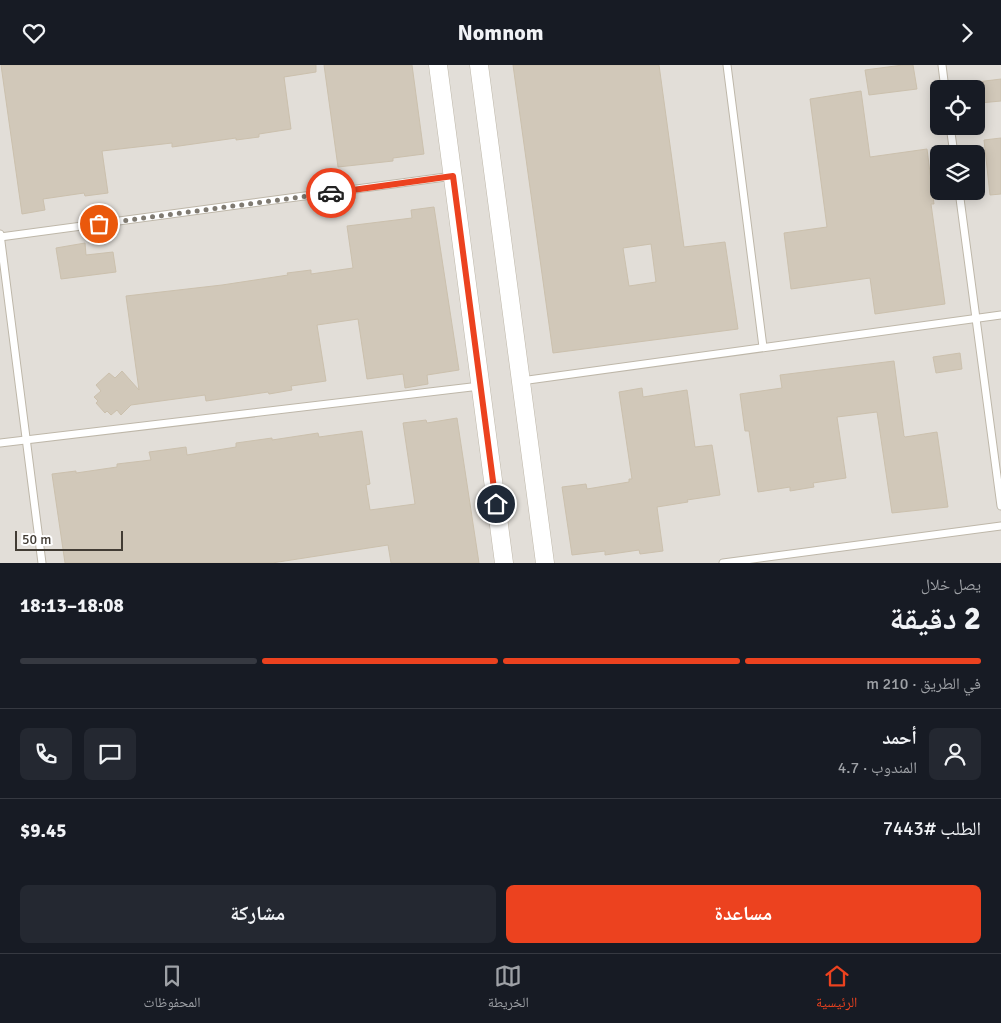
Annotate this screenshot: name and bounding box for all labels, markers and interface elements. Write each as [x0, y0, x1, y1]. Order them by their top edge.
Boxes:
icon: heart [20, 19, 48, 47]
text: Nomnom [458, 19, 543, 46]
icon: forward [953, 19, 981, 47]
map controls [930, 80, 985, 200]
button: locate [930, 80, 985, 135]
button: layers [930, 145, 985, 200]
courier [306, 168, 356, 218]
icon: car [317, 179, 345, 207]
pin [78, 203, 120, 245]
icon: bag [85, 210, 113, 238]
pin [475, 483, 517, 525]
icon: home [482, 490, 510, 518]
scale bar [15, 528, 122, 551]
text: 50 m [22, 531, 51, 548]
text: يصل خلال [921, 575, 981, 595]
text: 18:08–18:13 [20, 594, 124, 618]
text: 2 دقيقة [889, 599, 981, 638]
text: في الطريق · 210 m [866, 674, 981, 694]
text: أحمد [882, 726, 917, 750]
button: phone [20, 728, 72, 780]
button: chat [84, 728, 136, 780]
button: person [929, 728, 981, 780]
text: المندوب · 4.7 [838, 758, 917, 778]
text: الطلب #7443 [883, 817, 981, 841]
text: $9.45 [20, 819, 66, 843]
button: مشاركة [20, 885, 496, 943]
button: مساعدة [506, 885, 981, 943]
tab: المحفوظات [144, 962, 201, 1016]
tab: الخريطة [488, 962, 529, 1016]
tab: الرئيسية [816, 962, 857, 1016]

